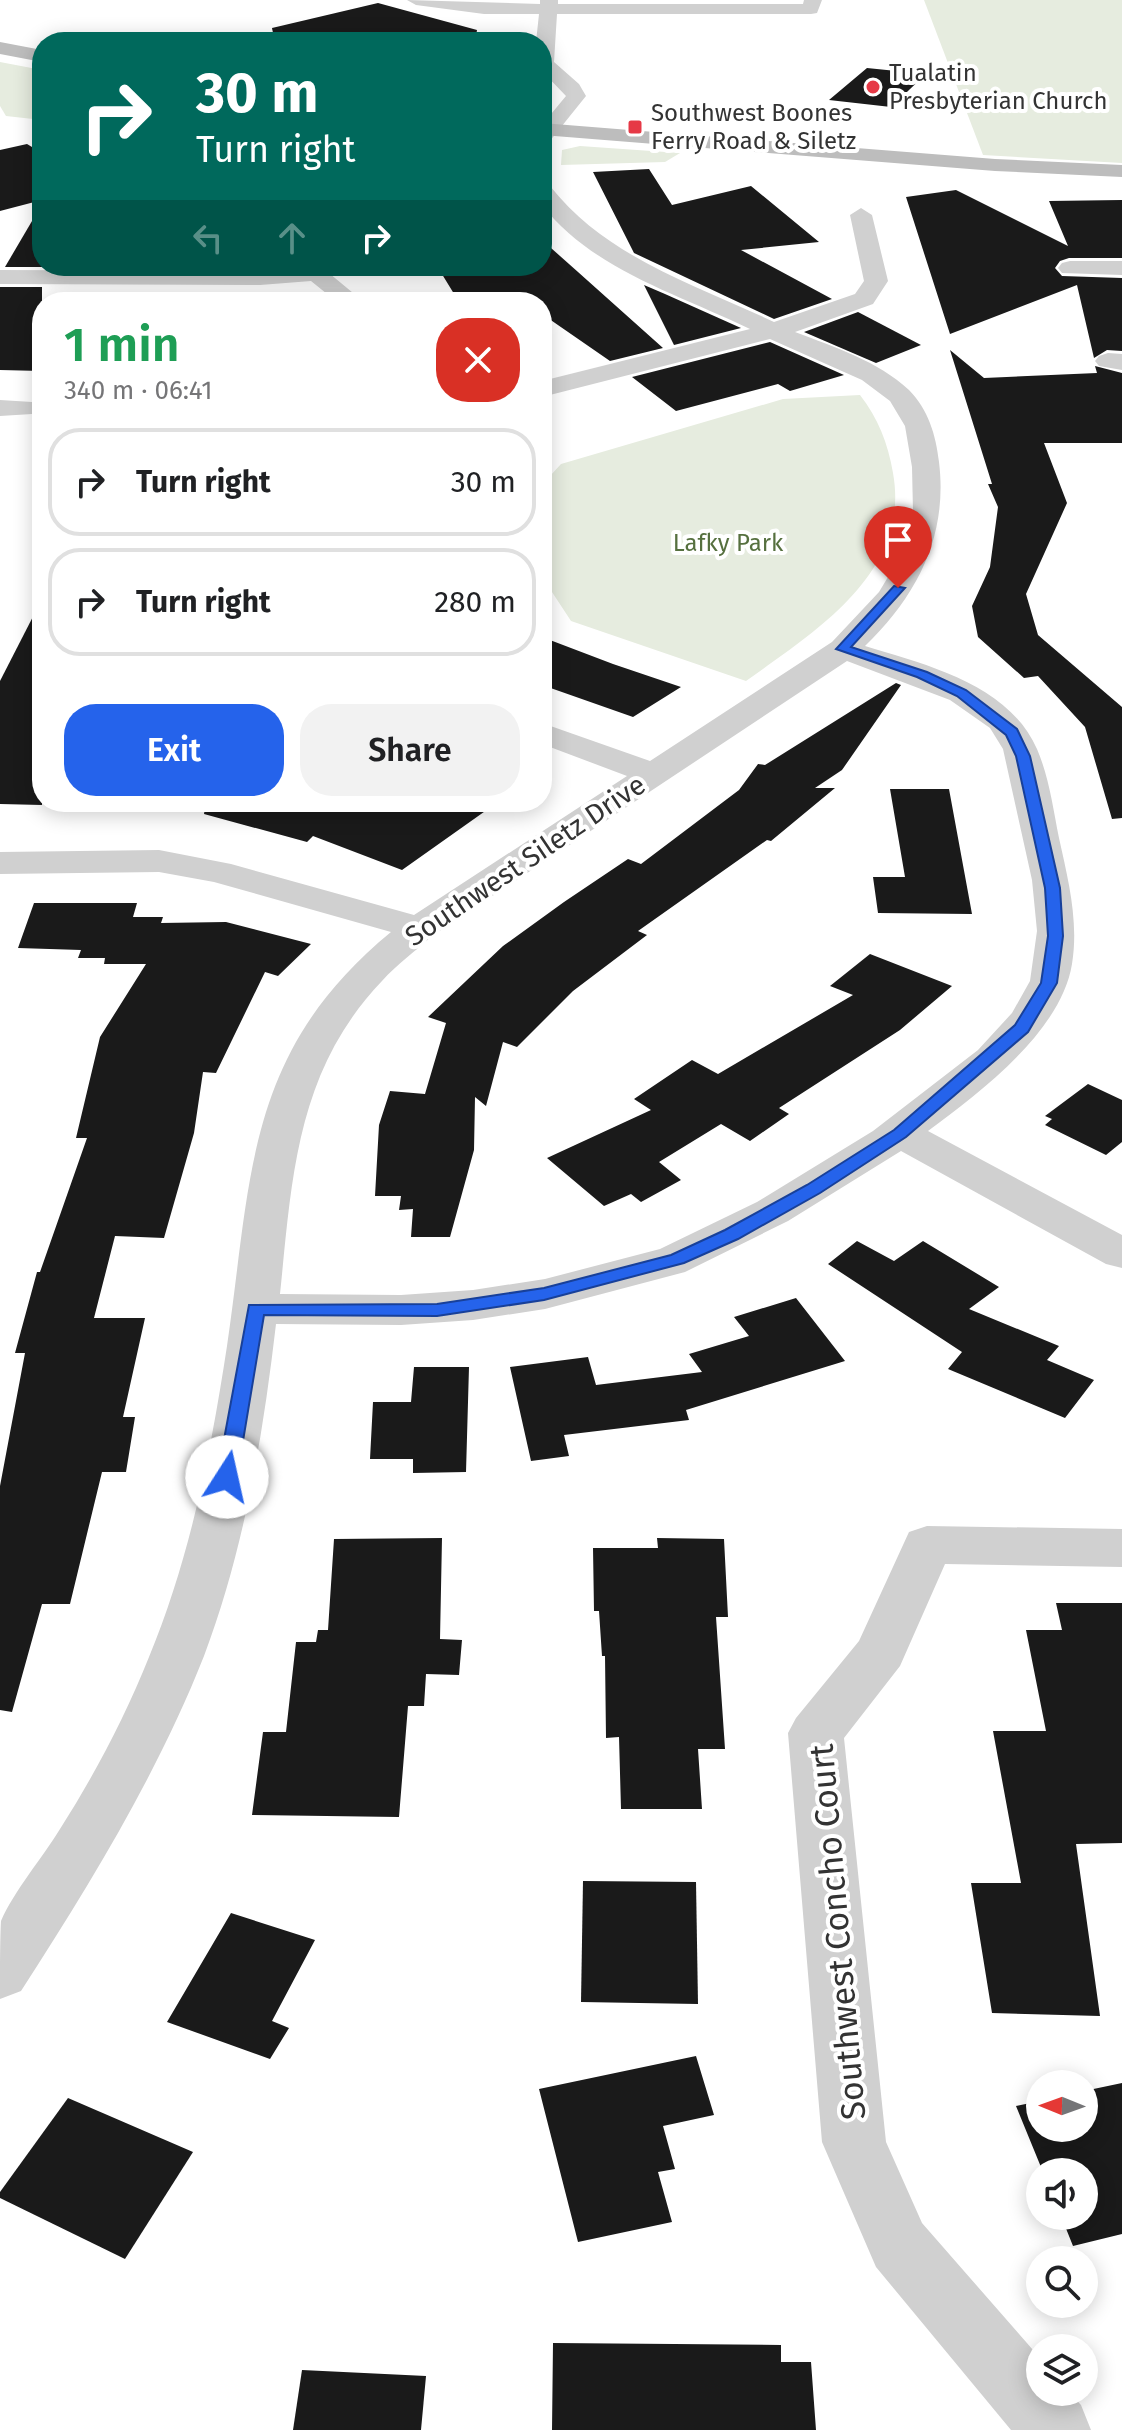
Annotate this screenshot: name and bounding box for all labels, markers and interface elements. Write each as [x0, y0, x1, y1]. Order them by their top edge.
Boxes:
place label: Tualatin Presbyterian Church [889, 59, 1107, 115]
text: 30 m [196, 60, 318, 127]
icon: right [64, 64, 168, 168]
marker: Tualatin Presbyterian Church [864, 78, 882, 96]
place label: Southwest Boones Ferry Road & Siletz [651, 99, 856, 155]
marker: Southwest Boones Ferry Road & Siletz [626, 118, 644, 136]
text: Turn right [196, 128, 356, 172]
icon: left [186, 216, 230, 260]
icon: ahead [270, 216, 314, 260]
icon: right [354, 216, 398, 260]
text: 1 min [64, 316, 180, 374]
button: close [436, 318, 520, 402]
text: 340 m · 06:41 [64, 375, 212, 406]
icon: right [68, 460, 112, 504]
text: Turn right [136, 464, 271, 500]
text: 30 m [451, 464, 516, 500]
pin [864, 506, 932, 588]
icon: arrive [876, 518, 920, 562]
park label: Lafky Park [673, 529, 784, 557]
icon: right [68, 580, 112, 624]
text: Turn right [136, 584, 271, 620]
text: 280 m [434, 584, 516, 620]
button: Exit [64, 704, 284, 796]
button: Share [300, 704, 520, 796]
street label: Southwest Siletz Drive [399, 768, 652, 953]
position arrow [185, 1435, 269, 1519]
street label: Southwest Concho Court [801, 1742, 874, 2122]
north arrow [1026, 2070, 1098, 2142]
map controls [1026, 2070, 1098, 2406]
button: sound [1026, 2158, 1098, 2230]
button: search [1026, 2246, 1098, 2318]
button: layers [1026, 2334, 1098, 2406]

